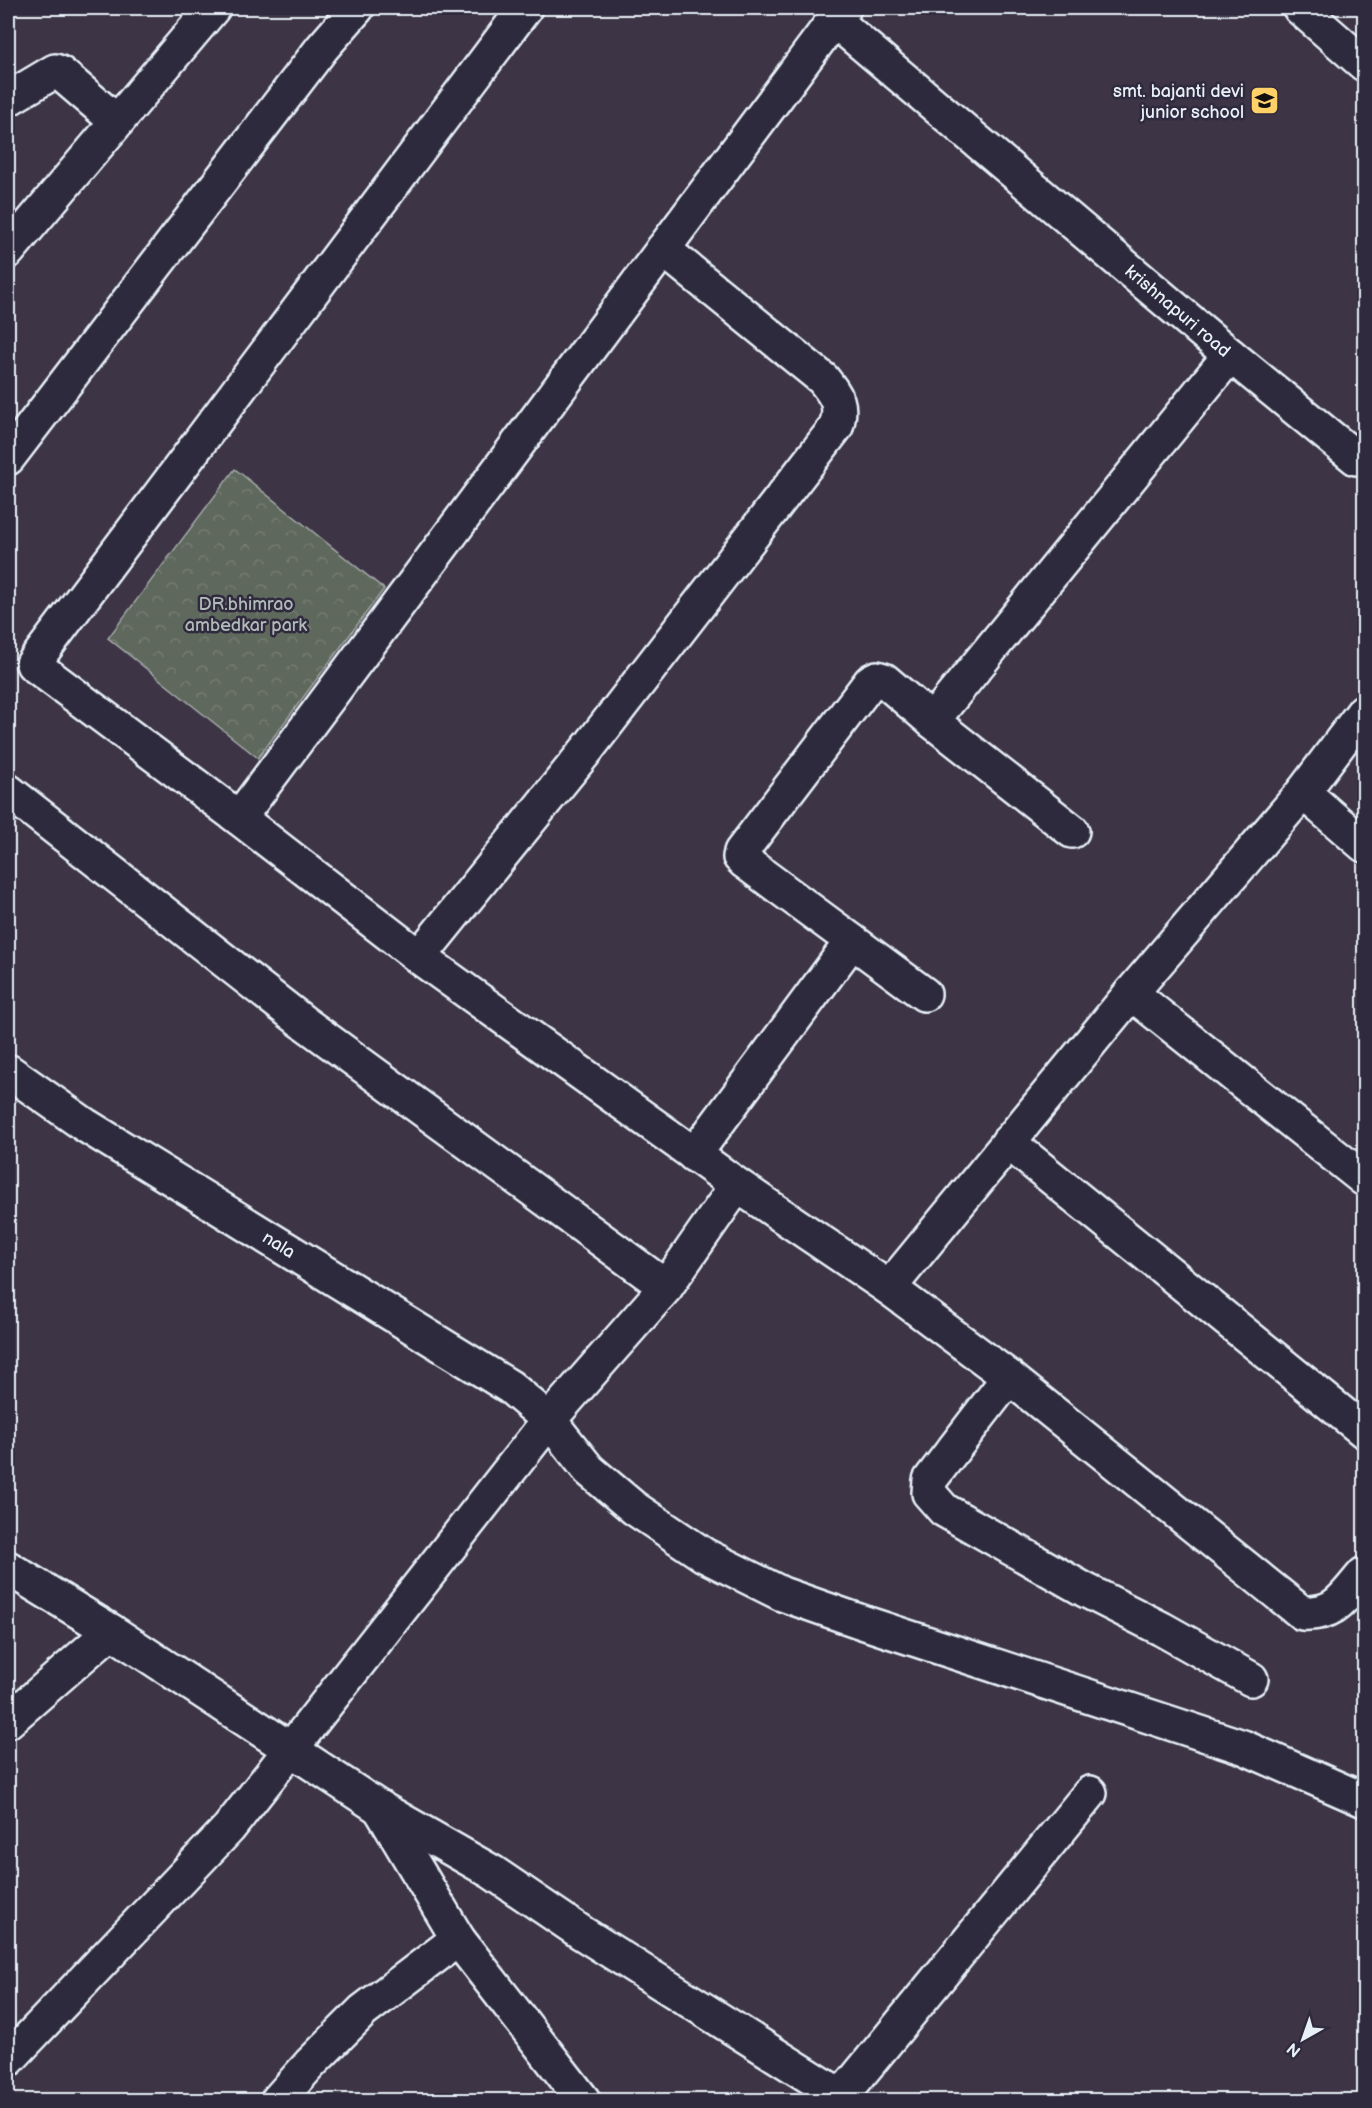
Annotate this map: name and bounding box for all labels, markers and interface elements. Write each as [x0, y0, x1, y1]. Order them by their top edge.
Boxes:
place label: smt. bajanti devi junior school [1113, 81, 1244, 123]
school or university icon: smt. bajanti devi junior school [1249, 85, 1281, 117]
street label: krishnapuri road [1121, 260, 1235, 361]
park label: DR.bhimrao ambedkar park [185, 594, 307, 636]
street label: nala [259, 1227, 299, 1263]
north arrow [1273, 2009, 1333, 2069]
text: N [1284, 2038, 1305, 2060]

